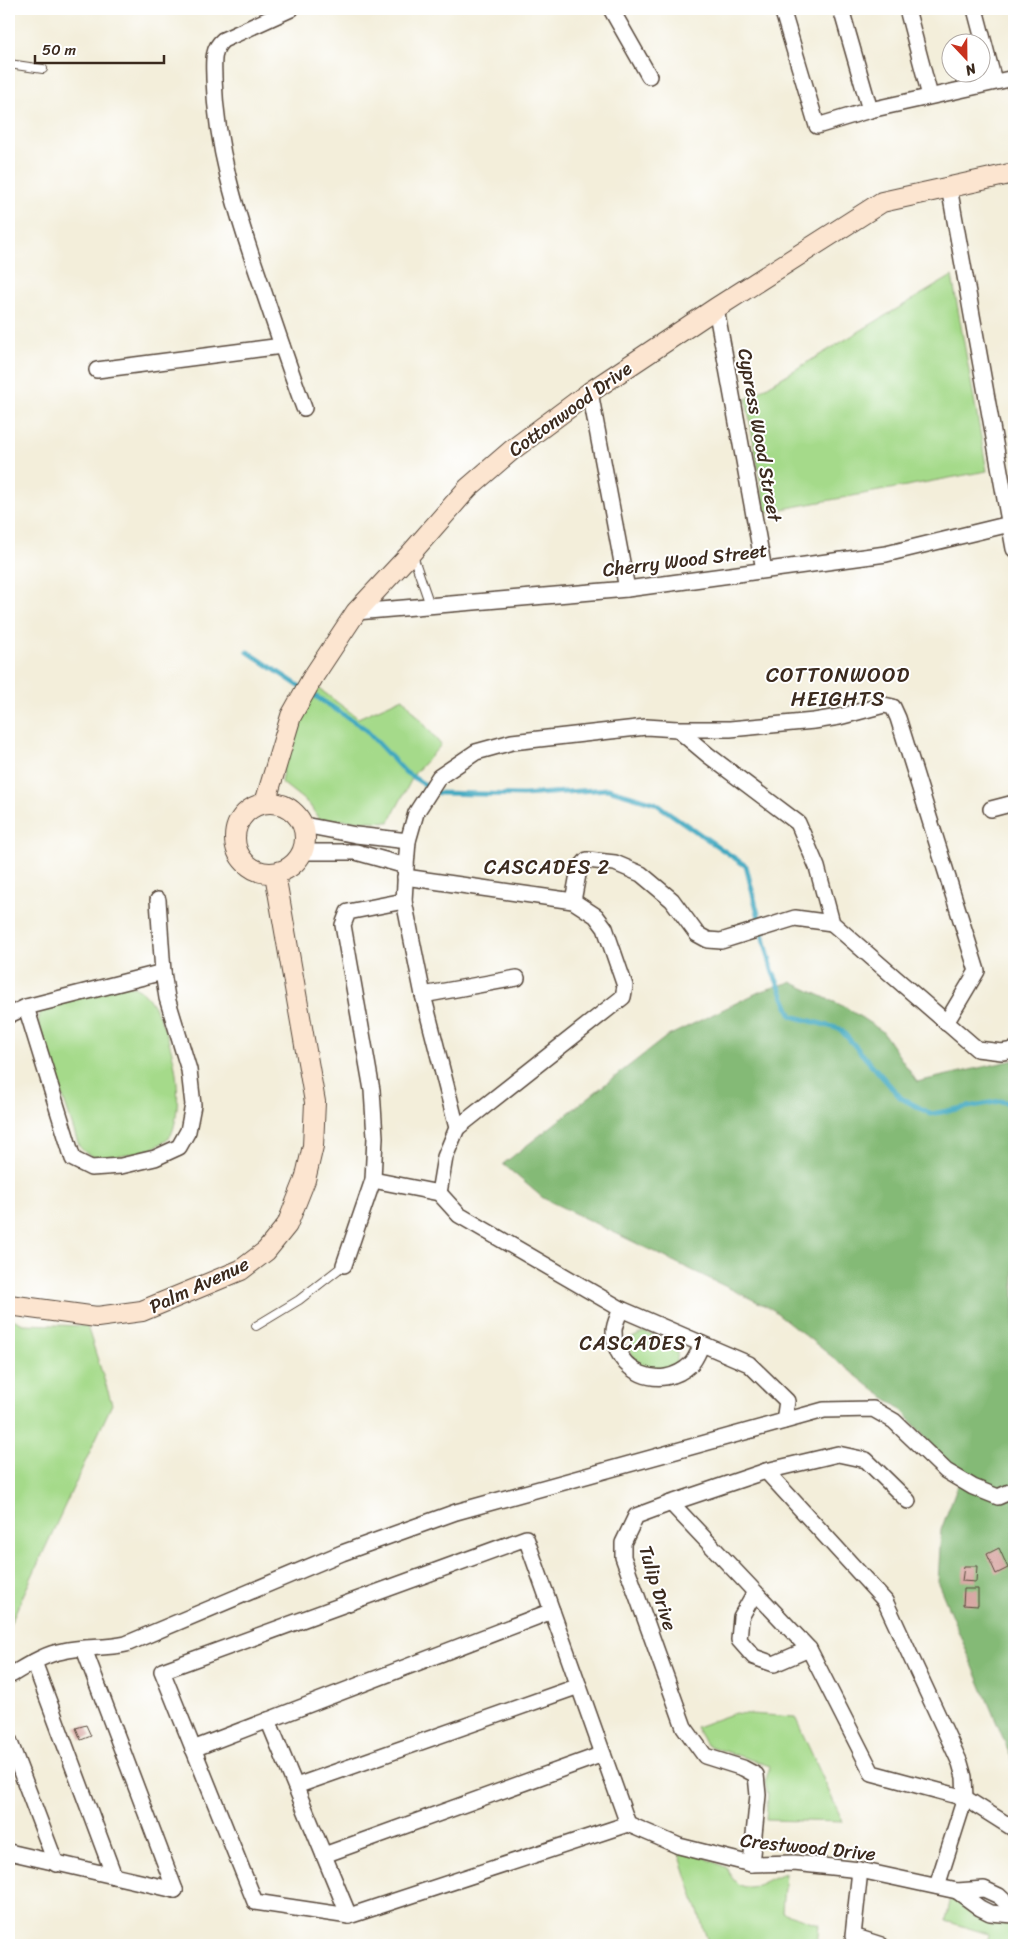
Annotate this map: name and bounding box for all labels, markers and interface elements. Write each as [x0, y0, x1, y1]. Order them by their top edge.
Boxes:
scale bar [35, 32, 164, 64]
north arrow [940, 32, 990, 82]
text: 50 m [42, 37, 77, 63]
text: N [961, 56, 981, 83]
street label: Cypress Wood Street [729, 346, 792, 526]
street label: Cottonwood Drive [501, 353, 639, 465]
street label: Cherry Wood Street [601, 534, 769, 586]
district label: COTTONWOOD HEIGHTS [766, 656, 910, 718]
district label: CASCADES 2 [484, 850, 610, 885]
street label: Palm Avenue [143, 1247, 255, 1323]
district label: CASCADES 1 [579, 1326, 703, 1361]
street label: Tulip Drive [629, 1541, 687, 1635]
street label: Crestwood Drive [739, 1823, 878, 1871]

